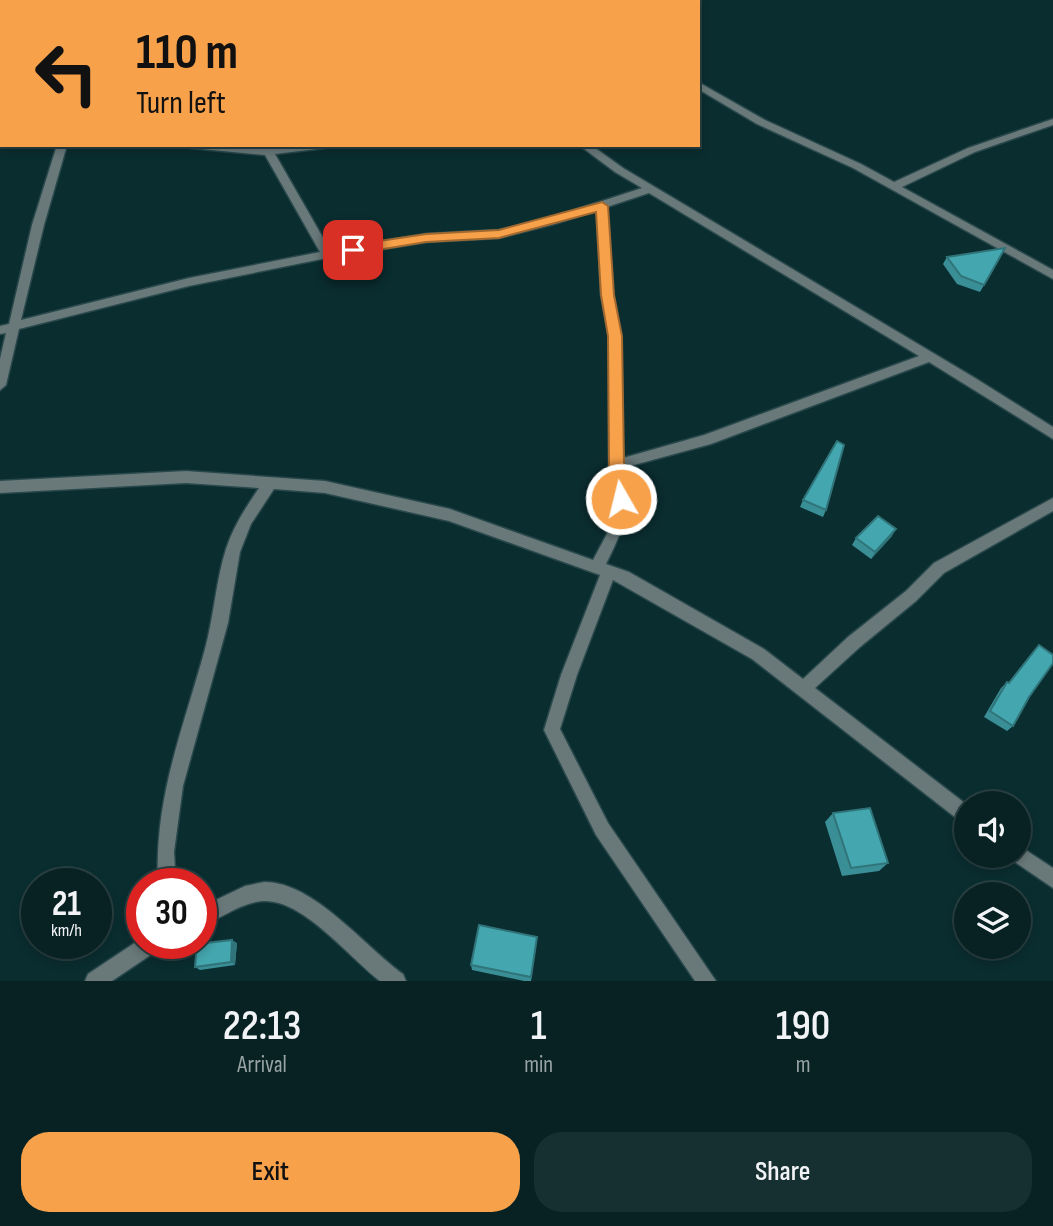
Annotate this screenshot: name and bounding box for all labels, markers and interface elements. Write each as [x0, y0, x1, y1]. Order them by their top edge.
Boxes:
text: 110 m [136, 24, 238, 83]
icon: left [21, 28, 112, 119]
text: Turn left [136, 84, 226, 123]
pin [323, 220, 383, 280]
icon: arrive [334, 231, 372, 269]
position arrow [584, 462, 658, 536]
map controls [954, 791, 1031, 959]
button: sound [954, 791, 1031, 868]
speed limit sign: 30 [126, 868, 217, 959]
button: layers [954, 882, 1031, 959]
text: 21 [52, 883, 81, 926]
text: km/h [51, 920, 82, 941]
text: 22:13 [223, 1001, 301, 1052]
text: 1 [531, 1001, 546, 1052]
text: 190 [776, 1001, 830, 1052]
text: Arrival [237, 1051, 287, 1079]
text: min [524, 1051, 553, 1079]
text: m [796, 1051, 810, 1079]
button: Exit [21, 1132, 520, 1212]
button: Share [534, 1132, 1032, 1212]

